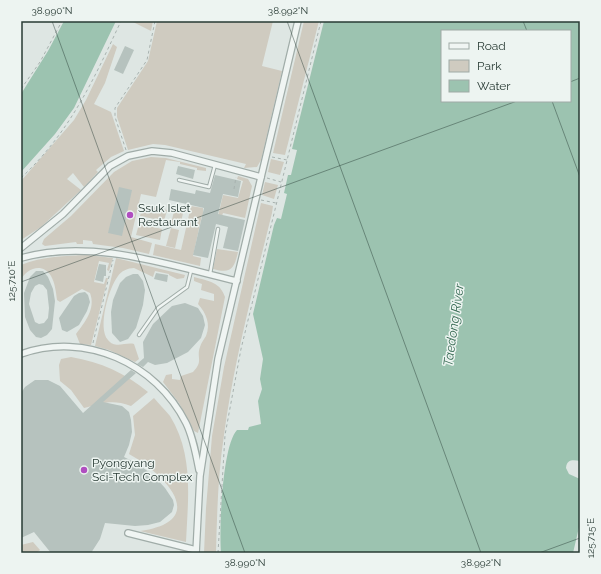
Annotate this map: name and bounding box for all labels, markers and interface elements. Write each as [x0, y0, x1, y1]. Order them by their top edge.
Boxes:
text: 38.990°N [31, 5, 73, 16]
text: 38.992°N [268, 5, 308, 16]
legend [441, 30, 571, 102]
text: Road [477, 39, 506, 53]
text: Park [477, 59, 502, 73]
text: Water [477, 79, 511, 93]
place label: Ssuk Islet Restaurant [138, 201, 198, 229]
marker: Ssuk Islet Restaurant [125, 210, 135, 220]
text: 125.710°E [6, 261, 17, 301]
water label: Taedong River [440, 282, 467, 367]
place label: Pyongyang Sci-Tech Complex [92, 456, 192, 484]
marker: Pyongyang Sci-Tech Complex [79, 465, 89, 475]
text: 125.715°E [585, 518, 596, 558]
text: 38.990°N [224, 557, 266, 568]
text: 38.992°N [461, 557, 501, 568]

